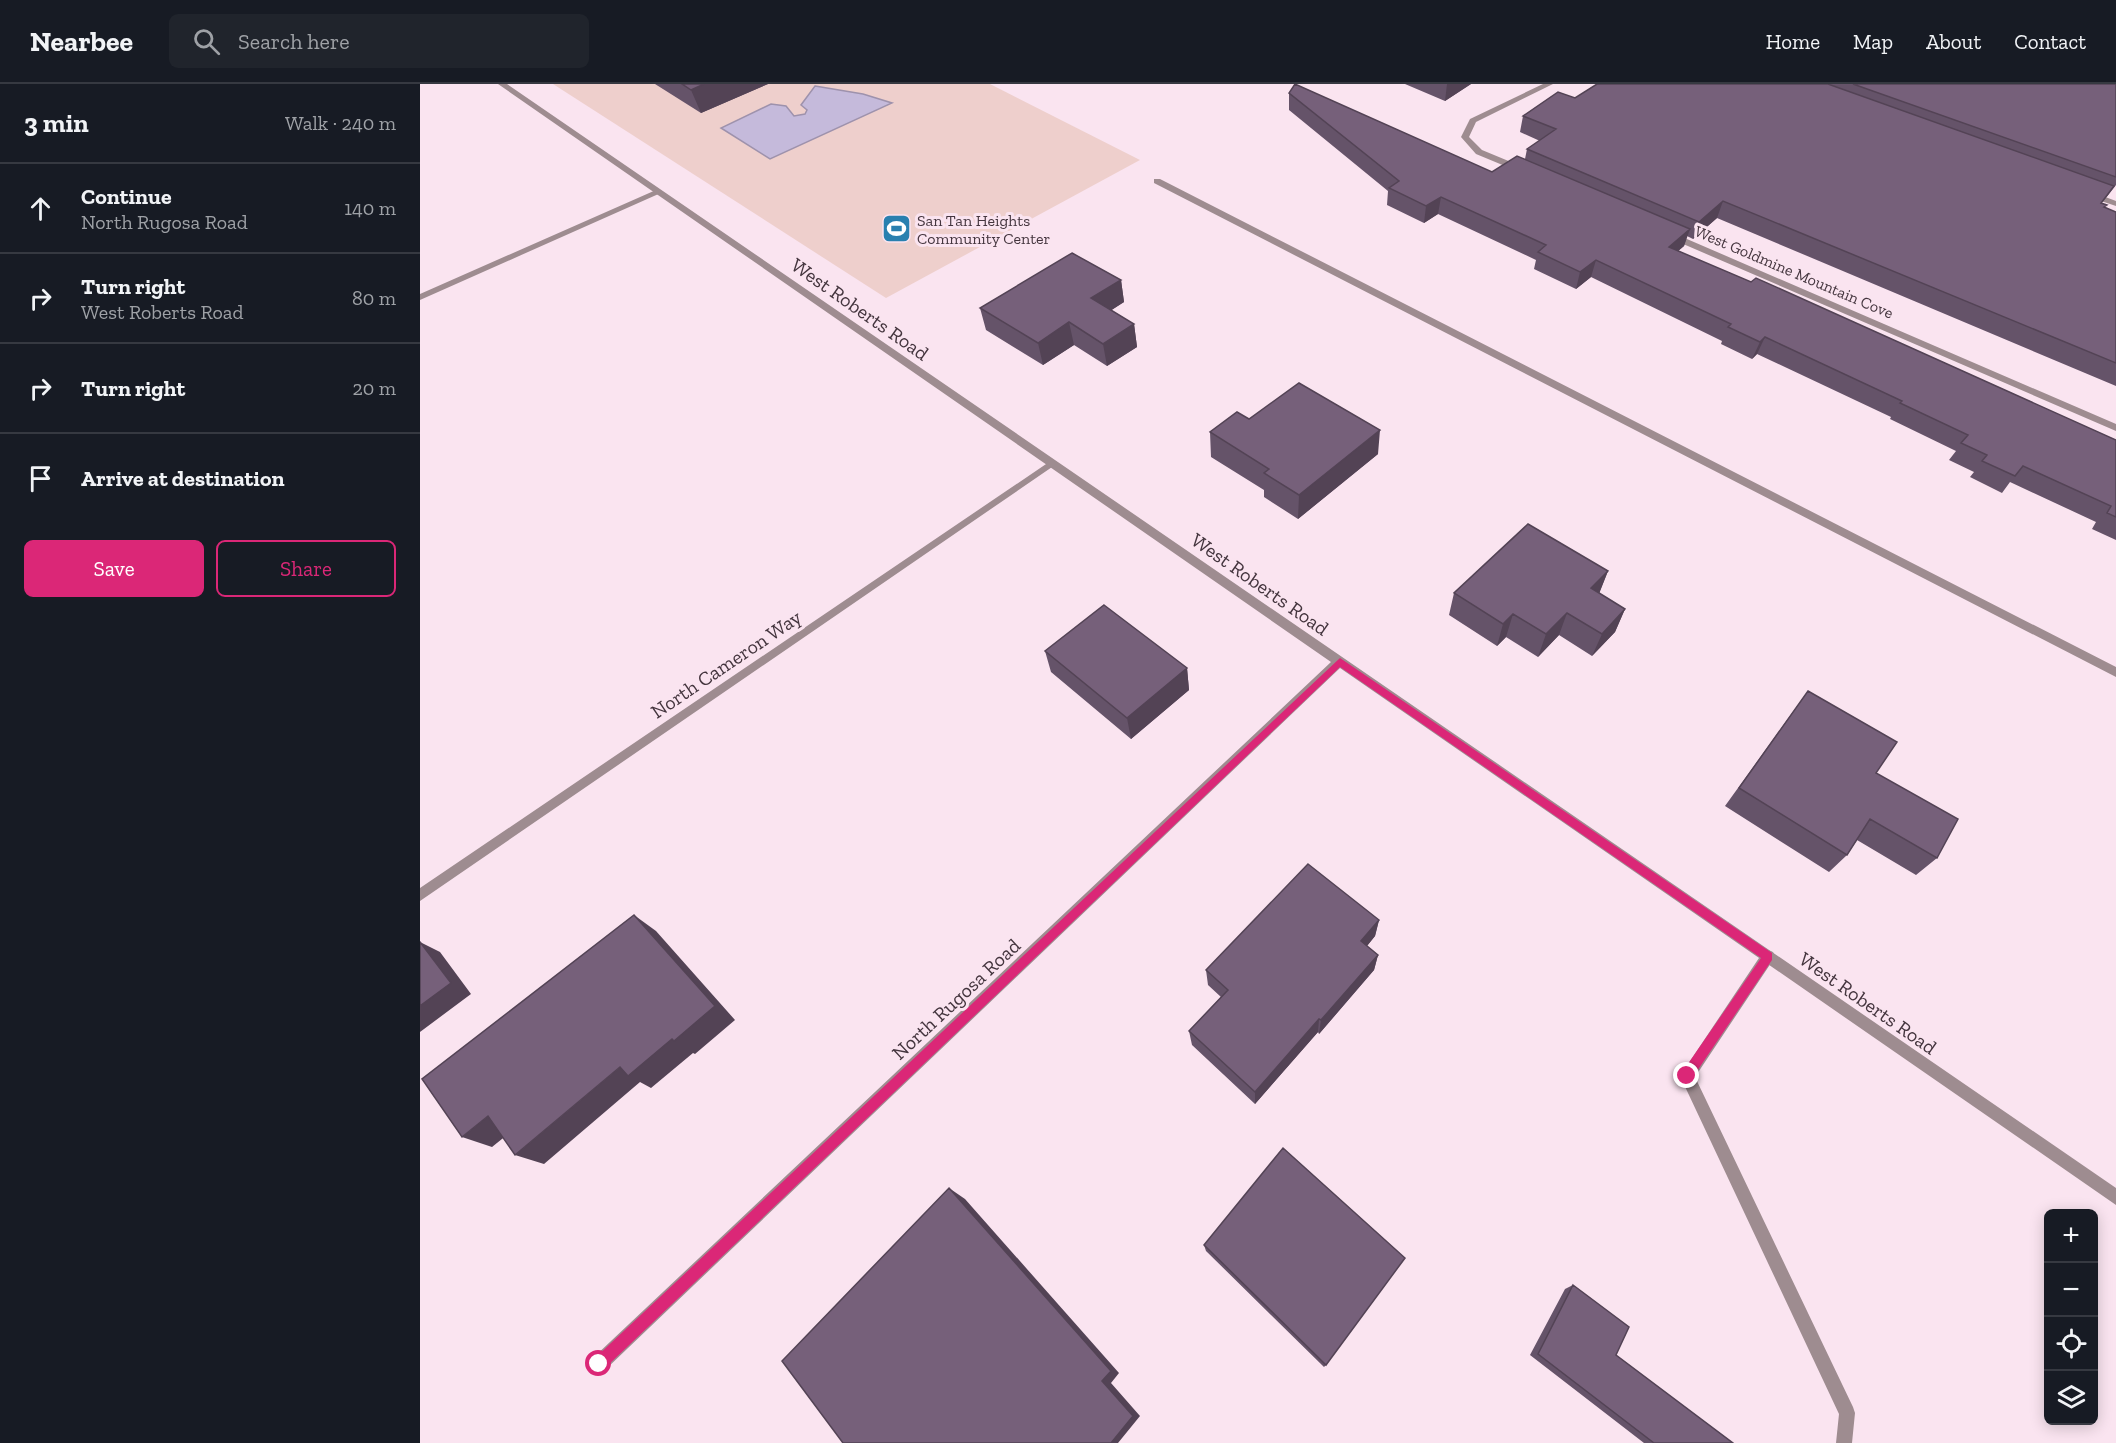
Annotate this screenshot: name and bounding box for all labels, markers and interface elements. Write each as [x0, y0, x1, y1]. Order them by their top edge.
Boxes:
search box [169, 14, 589, 68]
text: Nearbee [30, 25, 133, 58]
icon: search [190, 25, 223, 58]
text: Search here [238, 28, 350, 55]
text: Home [1766, 29, 1820, 54]
text: Map [1853, 29, 1893, 54]
text: About [1926, 29, 1981, 54]
text: Contact [2014, 29, 2086, 54]
text: 3 min [24, 107, 89, 139]
text: Walk · 240 m [285, 111, 396, 135]
text: Continue [81, 183, 172, 210]
icon: ahead [24, 192, 57, 225]
text: 140 m [344, 196, 396, 220]
text: North Rugosa Road [81, 210, 248, 234]
place label: San Tan Heights Community Center [917, 211, 1051, 248]
sports icon: San Tan Heights Community Center [880, 213, 912, 245]
street label: West Goldmine Mountain Cove [1692, 221, 1896, 323]
street label: West Roberts Road [787, 253, 933, 365]
text: Turn right [81, 273, 185, 300]
icon: right [24, 282, 57, 315]
text: 80 m [352, 286, 396, 310]
text: West Roberts Road [81, 300, 243, 324]
icon: right [24, 372, 57, 405]
text: Turn right [81, 375, 185, 402]
text: 20 m [352, 376, 396, 400]
icon: arrive [24, 462, 57, 495]
text: Arrive at destination [81, 465, 284, 492]
street label: West Roberts Road [1187, 528, 1333, 640]
button: Save [24, 540, 204, 597]
button: Share [216, 540, 396, 597]
street label: North Cameron Way [646, 604, 806, 723]
street label: North Rugosa Road [887, 933, 1025, 1065]
street label: West Roberts Road [1795, 947, 1941, 1059]
route end [1673, 1062, 1699, 1088]
map controls [2044, 1209, 2098, 1425]
button: + [2044, 1209, 2098, 1263]
button: − [2044, 1263, 2098, 1317]
button: locate [2044, 1317, 2098, 1371]
route start [585, 1350, 611, 1376]
button: layers [2044, 1371, 2098, 1425]

